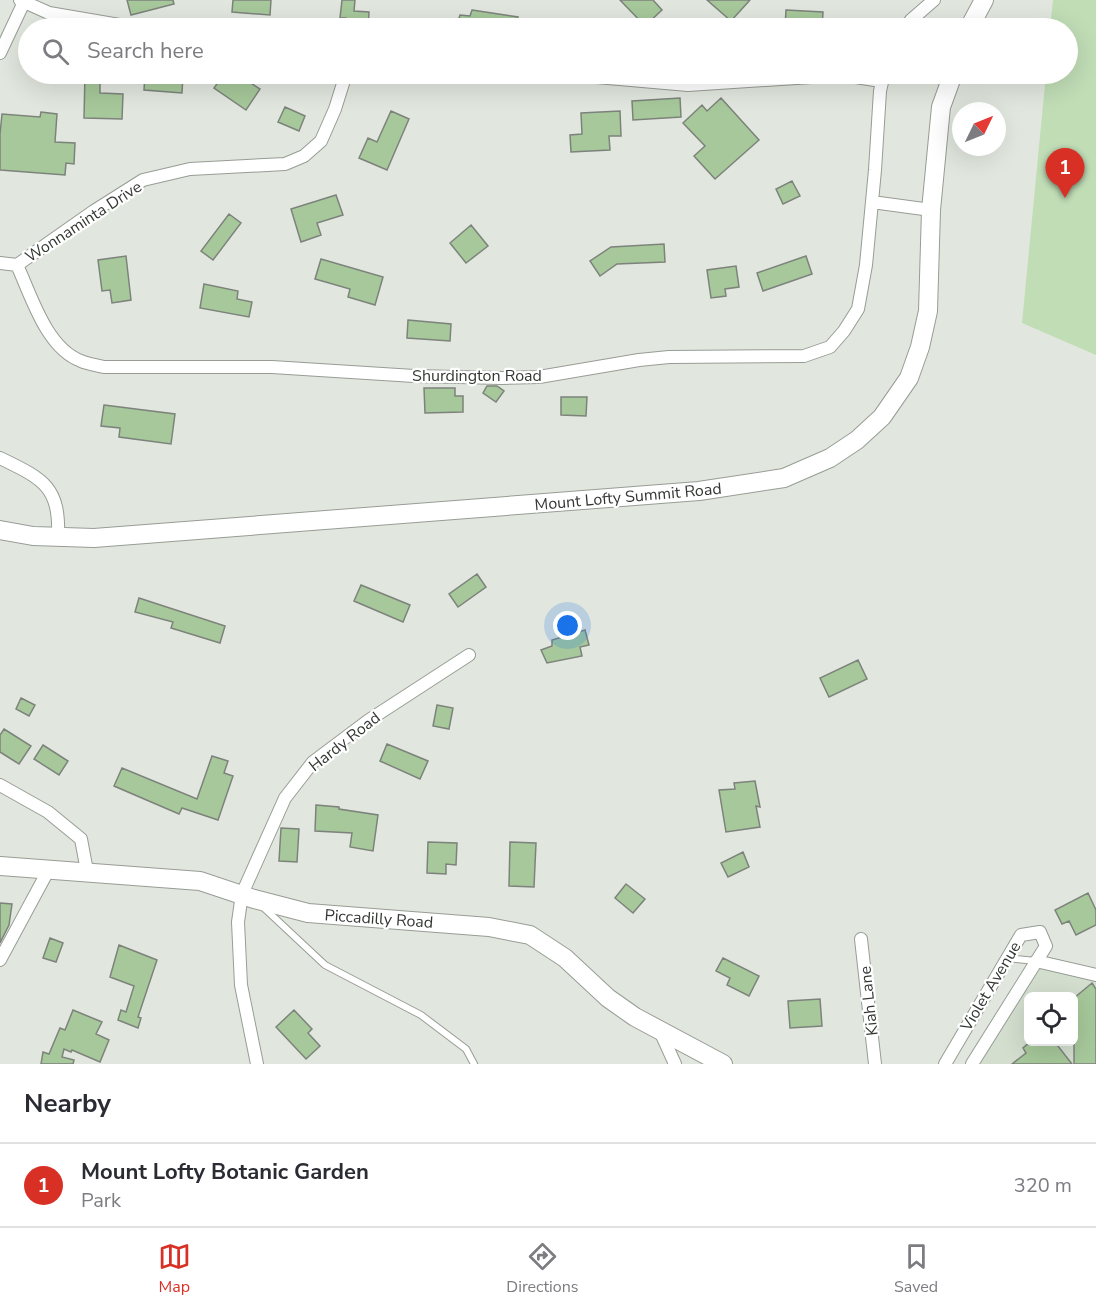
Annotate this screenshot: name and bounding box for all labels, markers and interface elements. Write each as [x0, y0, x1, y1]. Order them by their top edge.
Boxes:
search box [18, 18, 1078, 84]
icon: search [39, 35, 72, 68]
text: Search here [87, 36, 204, 66]
north arrow [952, 102, 1006, 156]
pin: 1 [1046, 148, 1084, 198]
street label: Wonnaminta Drive [21, 176, 146, 268]
street label: Shurdington Road [412, 365, 542, 387]
street label: Mount Lofty Summit Road [534, 478, 723, 516]
your location [553, 611, 582, 640]
street label: Hardy Road [304, 707, 385, 777]
street label: Piccadilly Road [324, 904, 434, 934]
street label: Violet Avenue [955, 938, 1026, 1036]
street label: Kiah Lane [854, 965, 884, 1037]
map controls [1024, 992, 1078, 1046]
button: locate [1024, 992, 1078, 1046]
text: Nearby [24, 1086, 111, 1121]
text: Mount Lofty Botanic Garden [81, 1157, 369, 1187]
text: 1 [38, 1172, 50, 1199]
text: 320 m [1014, 1172, 1072, 1199]
text: Park [81, 1187, 121, 1214]
tab: Map [158, 1240, 191, 1298]
tab: Directions [506, 1240, 578, 1298]
tab: Saved [894, 1240, 938, 1298]

